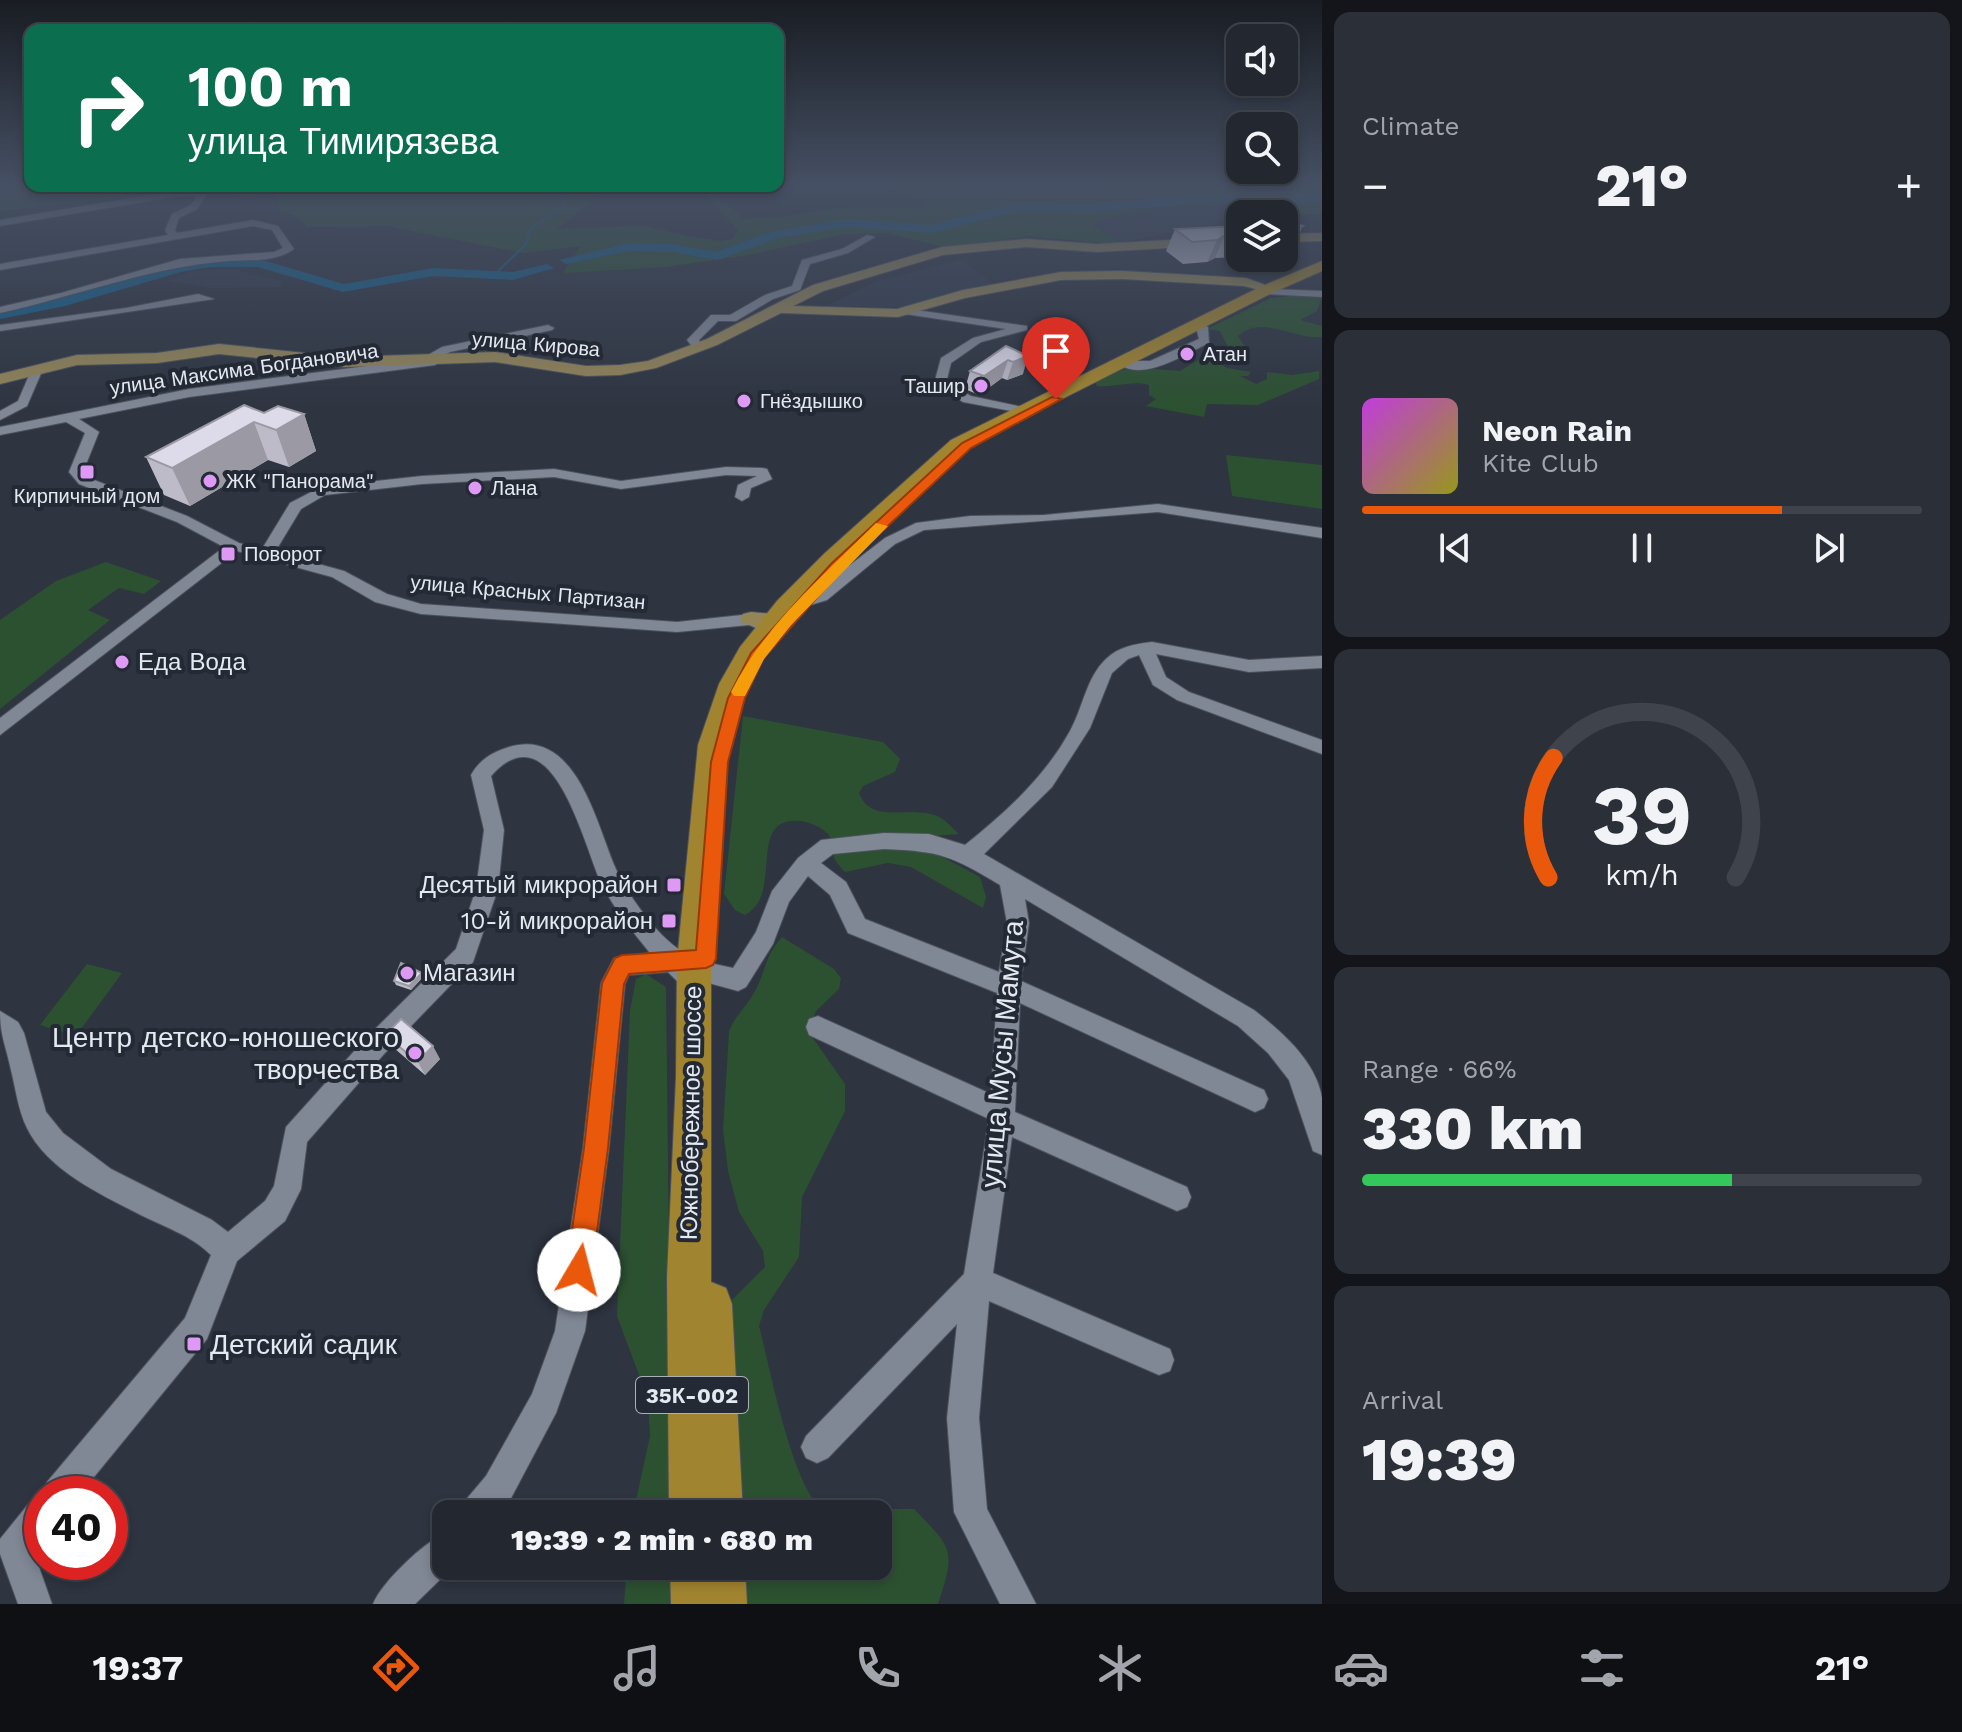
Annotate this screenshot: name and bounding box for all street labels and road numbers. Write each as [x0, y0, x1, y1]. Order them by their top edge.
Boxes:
street label: улица Кирова [471, 326, 602, 362]
street label: улица Максима Богдановича [108, 338, 381, 400]
street label: улица Красных Партизан [410, 570, 646, 614]
street label: улица Мусы Мамута [974, 918, 1030, 1189]
street label: Южнобережное шоссе [675, 986, 707, 1240]
road number: 35К-002 [636, 1377, 748, 1413]

